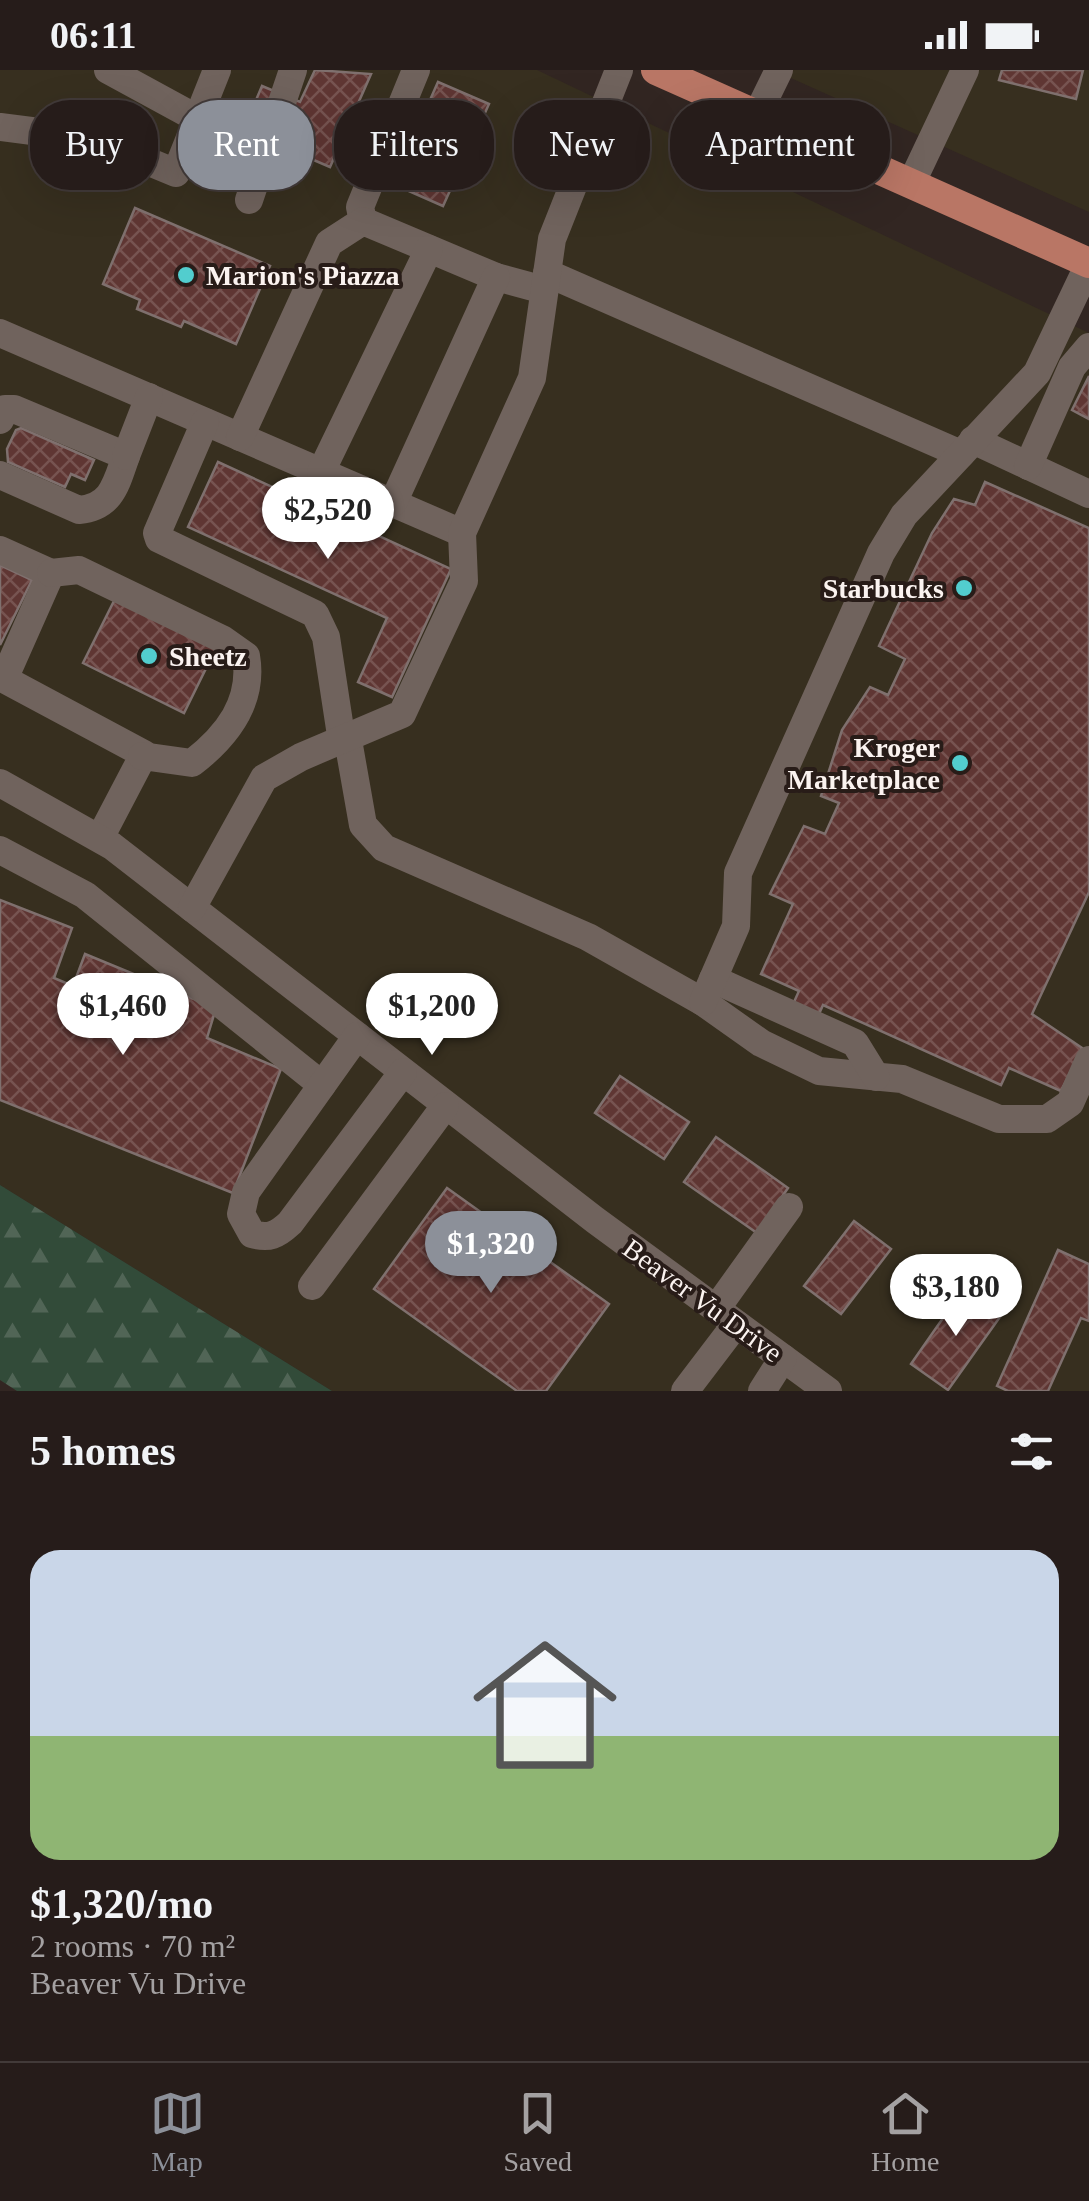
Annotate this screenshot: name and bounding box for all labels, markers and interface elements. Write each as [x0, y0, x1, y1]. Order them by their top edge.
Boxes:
text: 06:11 [50, 14, 137, 56]
chip: Buy [30, 100, 158, 190]
chip: Rent [178, 100, 314, 190]
chip: Filters [334, 100, 494, 190]
chip: New [514, 100, 650, 190]
chip: Apartment [670, 100, 890, 190]
place label: Marion's Piazza [206, 260, 400, 291]
marker: Marion's Piazza [175, 264, 197, 286]
pin: $2,520 [247, 477, 409, 562]
text: $2,520 [284, 491, 372, 527]
place label: Starbucks [823, 573, 944, 604]
marker: Starbucks [953, 577, 975, 599]
place label: Sheetz [169, 641, 247, 672]
marker: Sheetz [138, 645, 160, 667]
place label: Kroger Marketplace [788, 732, 940, 795]
marker: Kroger Marketplace [949, 752, 971, 774]
pin: $1,460 [42, 973, 204, 1058]
pin: $1,200 [351, 973, 513, 1058]
text: $1,460 [79, 987, 167, 1023]
text: $1,200 [388, 987, 476, 1023]
pin: $1,320 [410, 1211, 572, 1296]
text: $1,320 [447, 1225, 535, 1261]
street label: Beaver Vu Drive [617, 1232, 788, 1369]
pin: $3,180 [875, 1254, 1037, 1339]
text: $3,180 [912, 1268, 1000, 1304]
icon: filters [1004, 1424, 1059, 1479]
text: 5 homes [30, 1428, 176, 1474]
icon: home [455, 1615, 635, 1795]
text: $1,320/mo [30, 1881, 213, 1927]
text: 2 rooms · 70 m² [30, 1928, 235, 1964]
text: Beaver Vu Drive [30, 1965, 246, 2001]
tab: Map [150, 2086, 205, 2178]
tab: Saved [504, 2086, 572, 2178]
tab: Home [871, 2086, 939, 2178]

